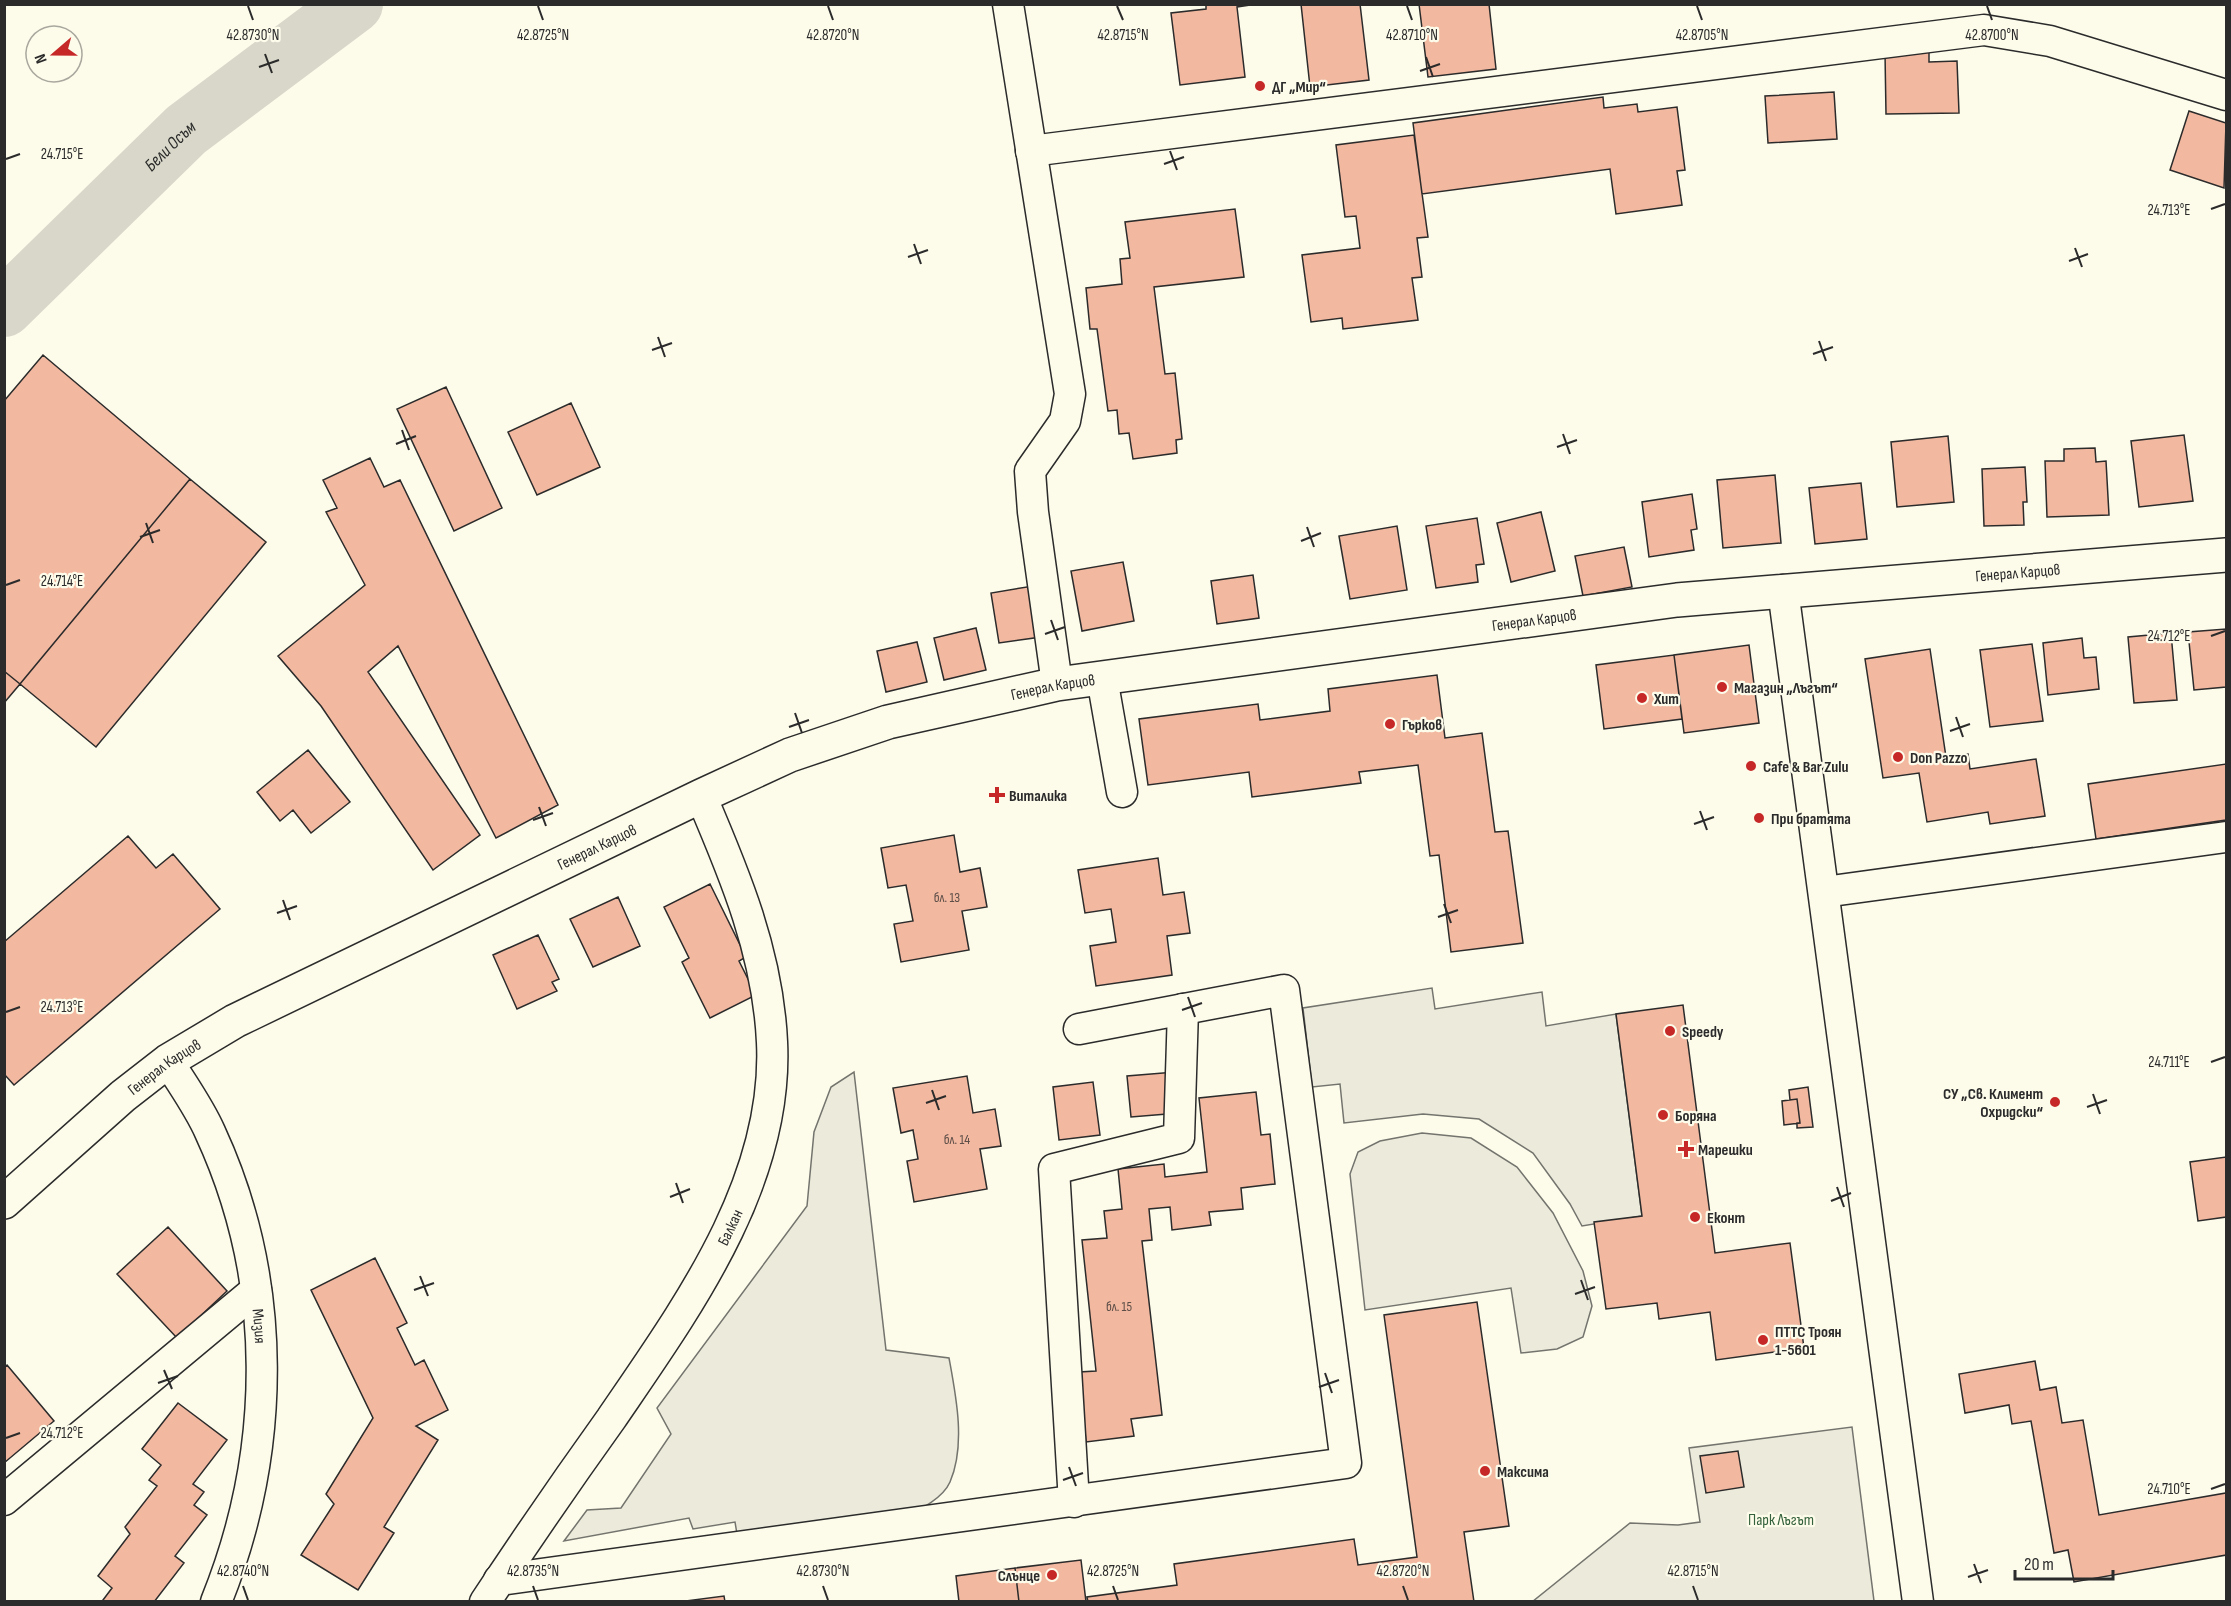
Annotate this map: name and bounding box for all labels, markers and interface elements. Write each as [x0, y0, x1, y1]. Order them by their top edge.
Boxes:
north arrow [24, 24, 84, 84]
text: 42.8730°N [227, 26, 279, 45]
text: 42.8725°N [517, 26, 569, 45]
text: 42.8720°N [807, 26, 859, 45]
text: 42.8715°N [1097, 26, 1149, 45]
text: 42.8710°N [1386, 26, 1438, 45]
text: 42.8705°N [1676, 26, 1728, 45]
text: 42.8700°N [1965, 26, 2019, 45]
text: N [31, 51, 52, 66]
place label: ДГ „Мир“ [1272, 78, 1326, 97]
marker: ДГ „Мир“ [1253, 79, 1267, 93]
water label: Бели Осъм [140, 116, 200, 176]
text: 24.715°E [41, 145, 83, 164]
text: 24.713°E [2148, 201, 2190, 220]
street label: Генерал Карцов [1975, 561, 2061, 587]
text: 24.714°E [41, 572, 83, 591]
street label: Генерал Карцов [1491, 606, 1578, 636]
text: 24.712°E [2147, 627, 2191, 646]
street label: Генерал Карцов [1009, 671, 1096, 705]
place label: Магазин „Лъгът“ [1734, 679, 1838, 698]
marker: Магазин „Лъгът“ [1715, 680, 1729, 694]
place label: Хит [1653, 690, 1679, 709]
marker: Хит [1635, 691, 1649, 705]
place label: Гърков [1402, 716, 1442, 735]
marker: Гърков [1383, 717, 1397, 731]
place label: Don Pazzo [1910, 749, 1968, 768]
marker: Don Pazzo [1891, 750, 1905, 764]
place label: Cafe & Bar Zulu [1763, 758, 1848, 777]
marker: Cafe & Bar Zulu [1744, 759, 1758, 773]
place label: Виталика [1009, 787, 1067, 806]
marker: Виталика [990, 788, 1004, 802]
place label: При братята [1771, 810, 1851, 829]
marker: При братята [1752, 811, 1766, 825]
street label: Генерал Карцов [555, 821, 640, 875]
house number: бл. 13 [934, 889, 960, 906]
text: 24.713°E [41, 998, 83, 1017]
place label: Speedy [1682, 1023, 1724, 1042]
marker: Speedy [1663, 1024, 1677, 1038]
street label: Генерал Карцов [124, 1036, 205, 1100]
text: 24.711°E [2148, 1053, 2190, 1072]
place label: СУ „Св. Климент Охридски“ [1943, 1085, 2044, 1122]
marker: СУ „Св. Климент Охридски“ [2048, 1095, 2062, 1109]
place label: Боряна [1675, 1107, 1717, 1126]
marker: Боряна [1656, 1108, 1670, 1122]
house number: бл. 14 [944, 1131, 970, 1148]
place label: Марешки [1698, 1141, 1753, 1160]
marker: Марешки [1679, 1142, 1693, 1156]
street label: Балкан [714, 1207, 747, 1249]
place label: Еконт [1707, 1209, 1745, 1228]
marker: Еконт [1688, 1210, 1702, 1224]
house number: бл. 15 [1106, 1298, 1132, 1315]
street label: Мизия [248, 1308, 269, 1344]
place label: ПТТС Троян 1-5601 [1775, 1323, 1842, 1360]
marker: ПТТС Троян 1-5601 [1756, 1333, 1770, 1347]
text: 24.712°E [40, 1424, 84, 1443]
place label: Максима [1497, 1463, 1549, 1482]
marker: Максима [1478, 1464, 1492, 1478]
text: 24.710°E [2147, 1480, 2191, 1499]
park label: Парк Лъгът [1748, 1511, 1814, 1530]
scale bar [2015, 1543, 2112, 1581]
text: 20 m [2024, 1554, 2054, 1575]
text: 42.8740°N [217, 1562, 269, 1581]
text: 42.8735°N [507, 1562, 559, 1581]
text: 42.8730°N [797, 1562, 849, 1581]
text: 42.8725°N [1087, 1562, 1139, 1581]
text: 42.8720°N [1377, 1562, 1429, 1581]
text: 42.8715°N [1667, 1562, 1719, 1581]
place label: Слънце [998, 1567, 1040, 1586]
marker: Слънце [1045, 1568, 1059, 1582]

